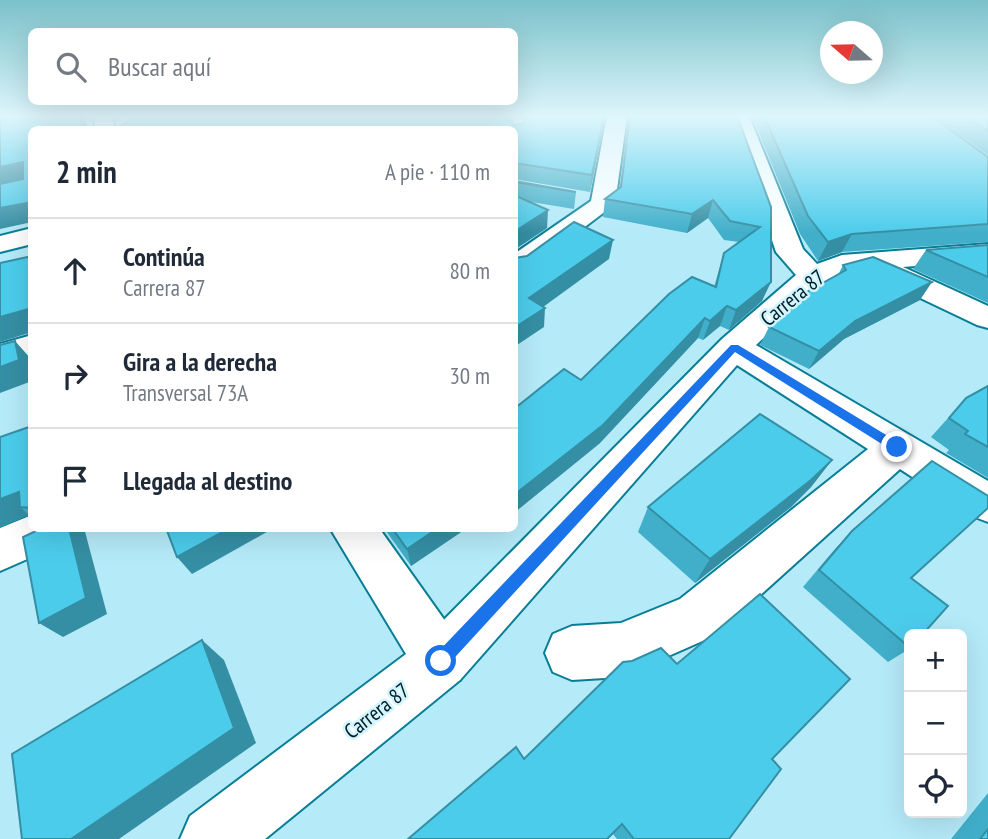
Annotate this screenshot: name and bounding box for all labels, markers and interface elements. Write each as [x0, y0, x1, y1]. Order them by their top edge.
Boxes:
north arrow [820, 21, 883, 84]
search box [28, 28, 518, 105]
icon: search [52, 48, 90, 86]
text: Buscar aquí [108, 50, 211, 83]
text: 2 min [56, 152, 117, 191]
text: A pie · 110 m [385, 157, 490, 186]
text: Continúa [123, 240, 205, 273]
icon: ahead [56, 252, 94, 290]
text: 80 m [449, 256, 490, 285]
street label: Carrera 87 [755, 263, 830, 332]
text: Carrera 87 [123, 273, 206, 302]
text: Gira a la derecha [123, 345, 277, 378]
icon: right [56, 357, 94, 395]
text: 30 m [449, 361, 490, 390]
text: Transversal 73A [123, 378, 248, 407]
route end [881, 431, 912, 462]
icon: arrive [56, 462, 94, 500]
text: Llegada al destino [123, 464, 292, 497]
map controls [904, 629, 967, 818]
button: + [904, 629, 967, 692]
route start [425, 645, 456, 676]
street label: Carrera 87 [339, 677, 415, 744]
button: − [904, 692, 967, 755]
button: locate [904, 755, 967, 818]

